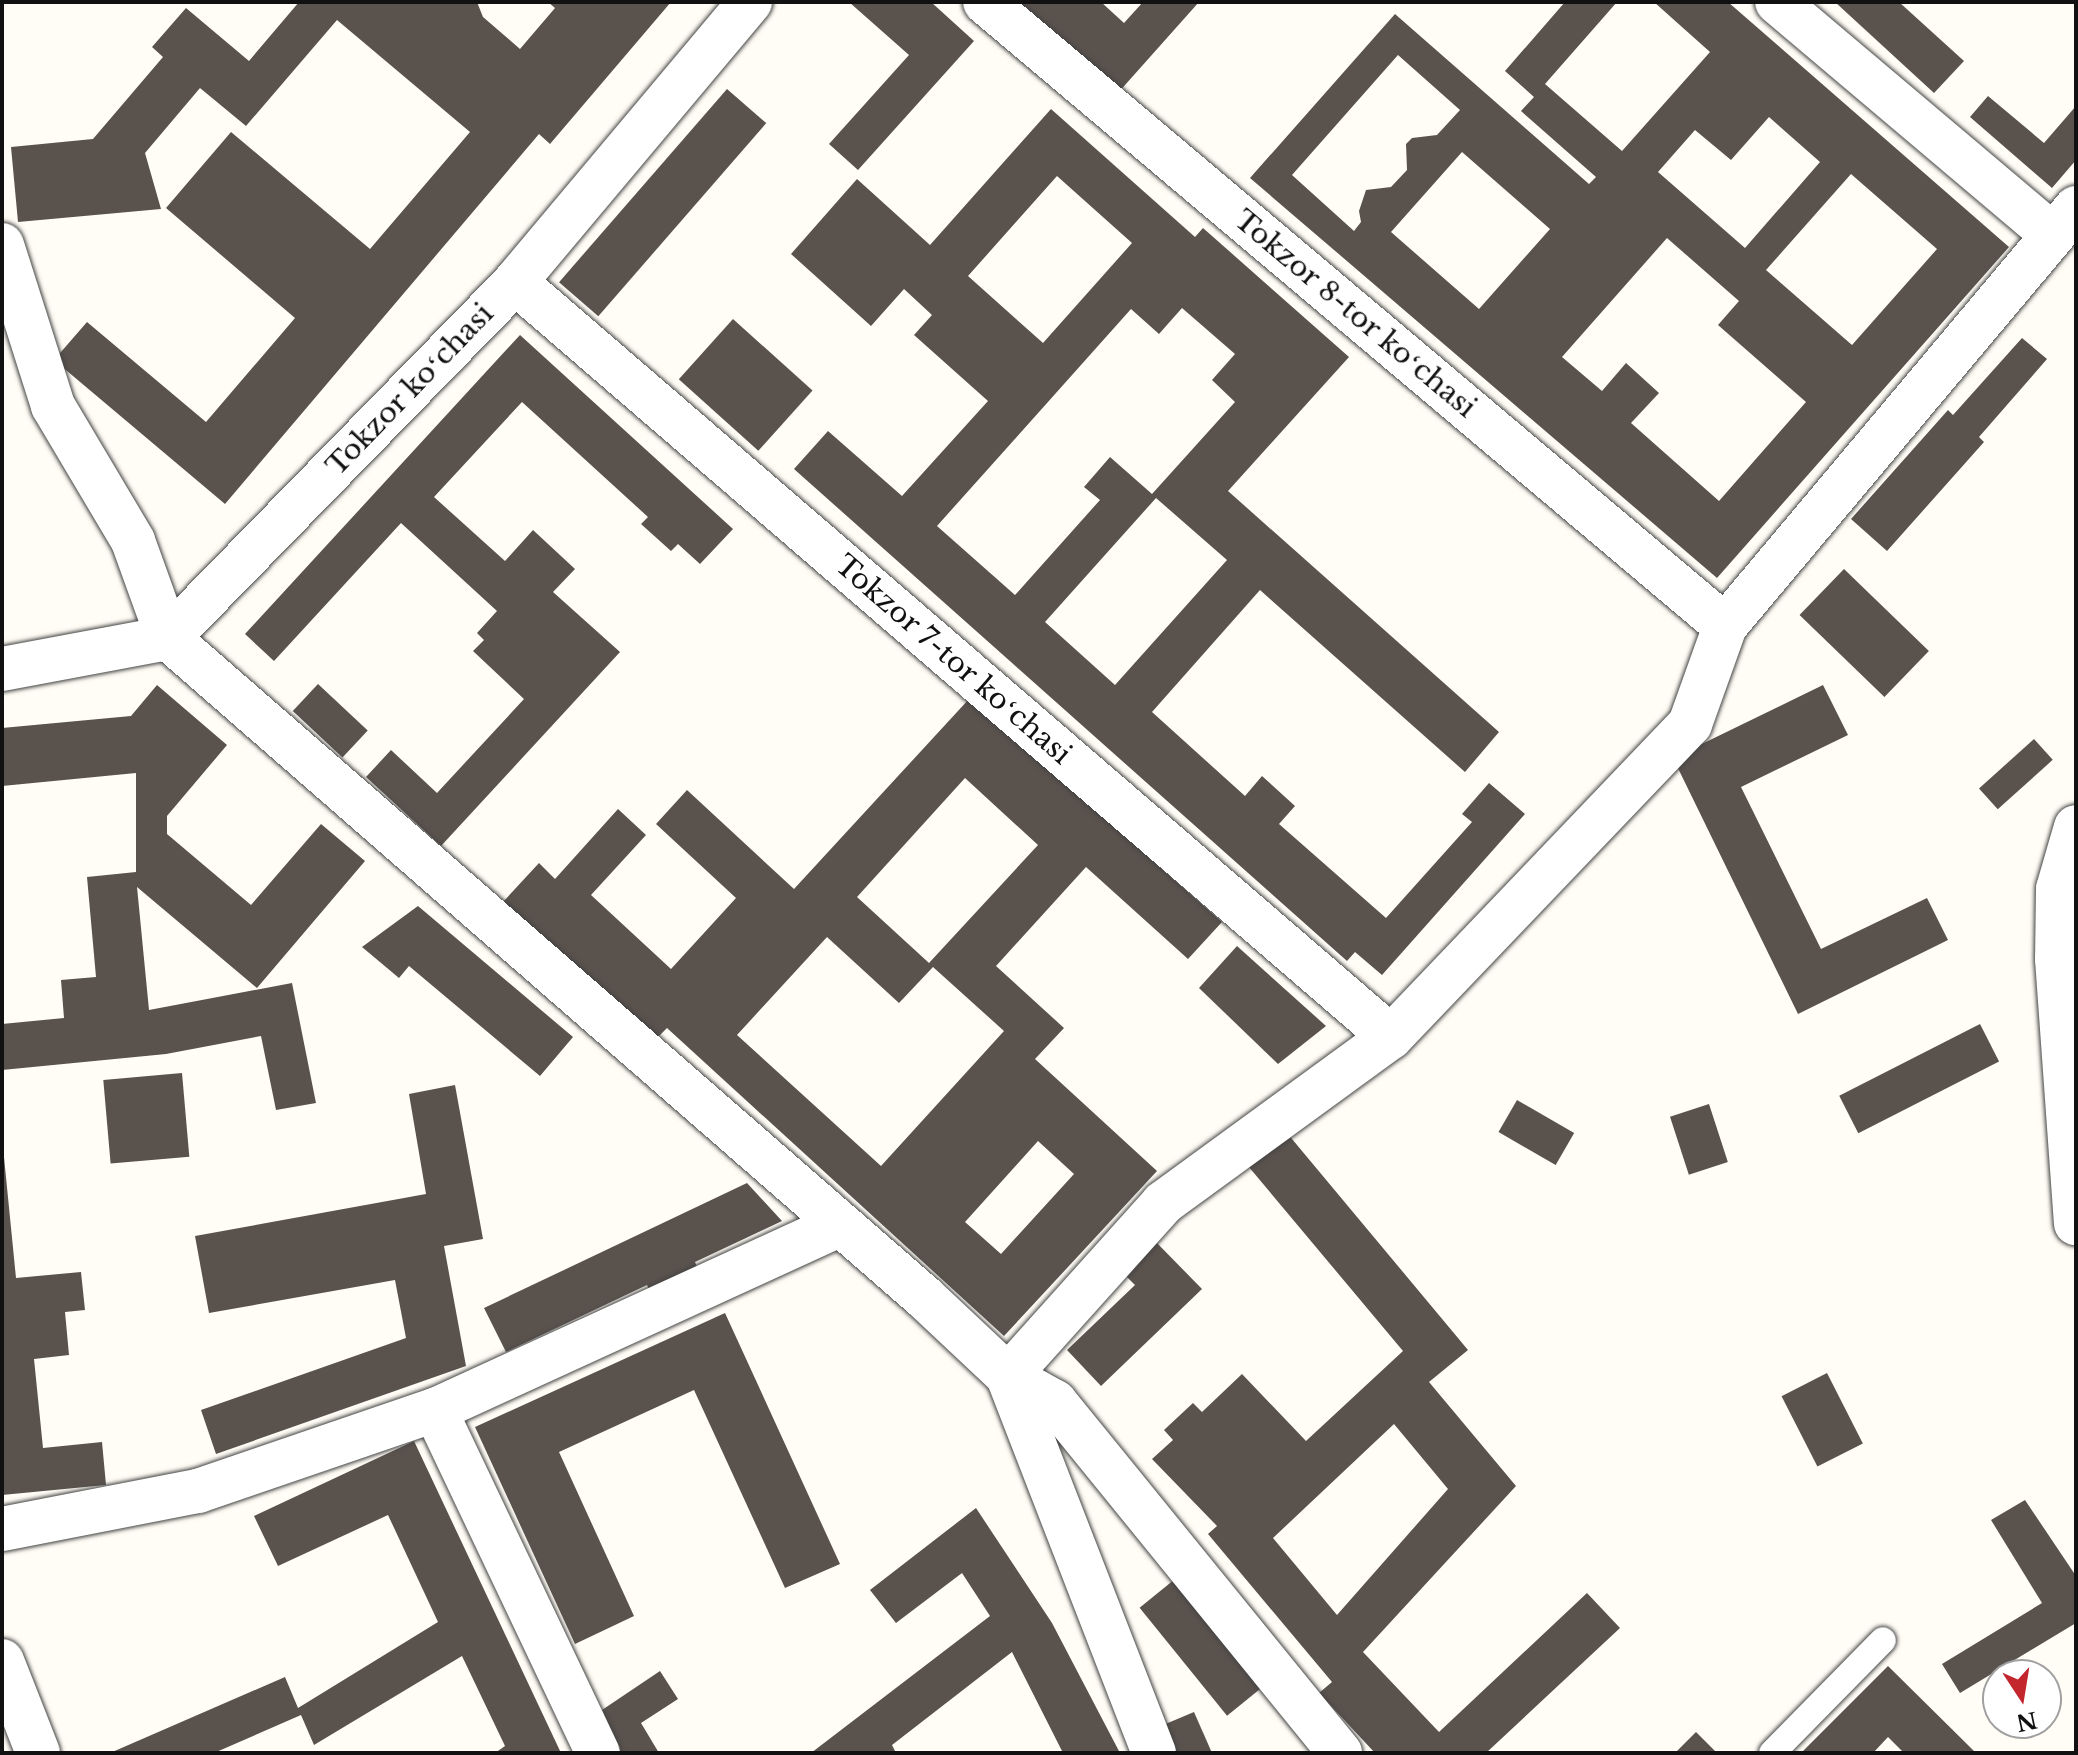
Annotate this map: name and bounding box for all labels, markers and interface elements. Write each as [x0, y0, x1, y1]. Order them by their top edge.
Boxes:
street label: Tokzor 8-tor koʻchasi [1227, 203, 1483, 425]
street label: Tokzor koʻchasi [319, 297, 501, 483]
street label: Tokzor 7-tor koʻchasi [828, 548, 1078, 772]
north arrow [1982, 1659, 2062, 1739]
text: N [2014, 1706, 2040, 1736]

